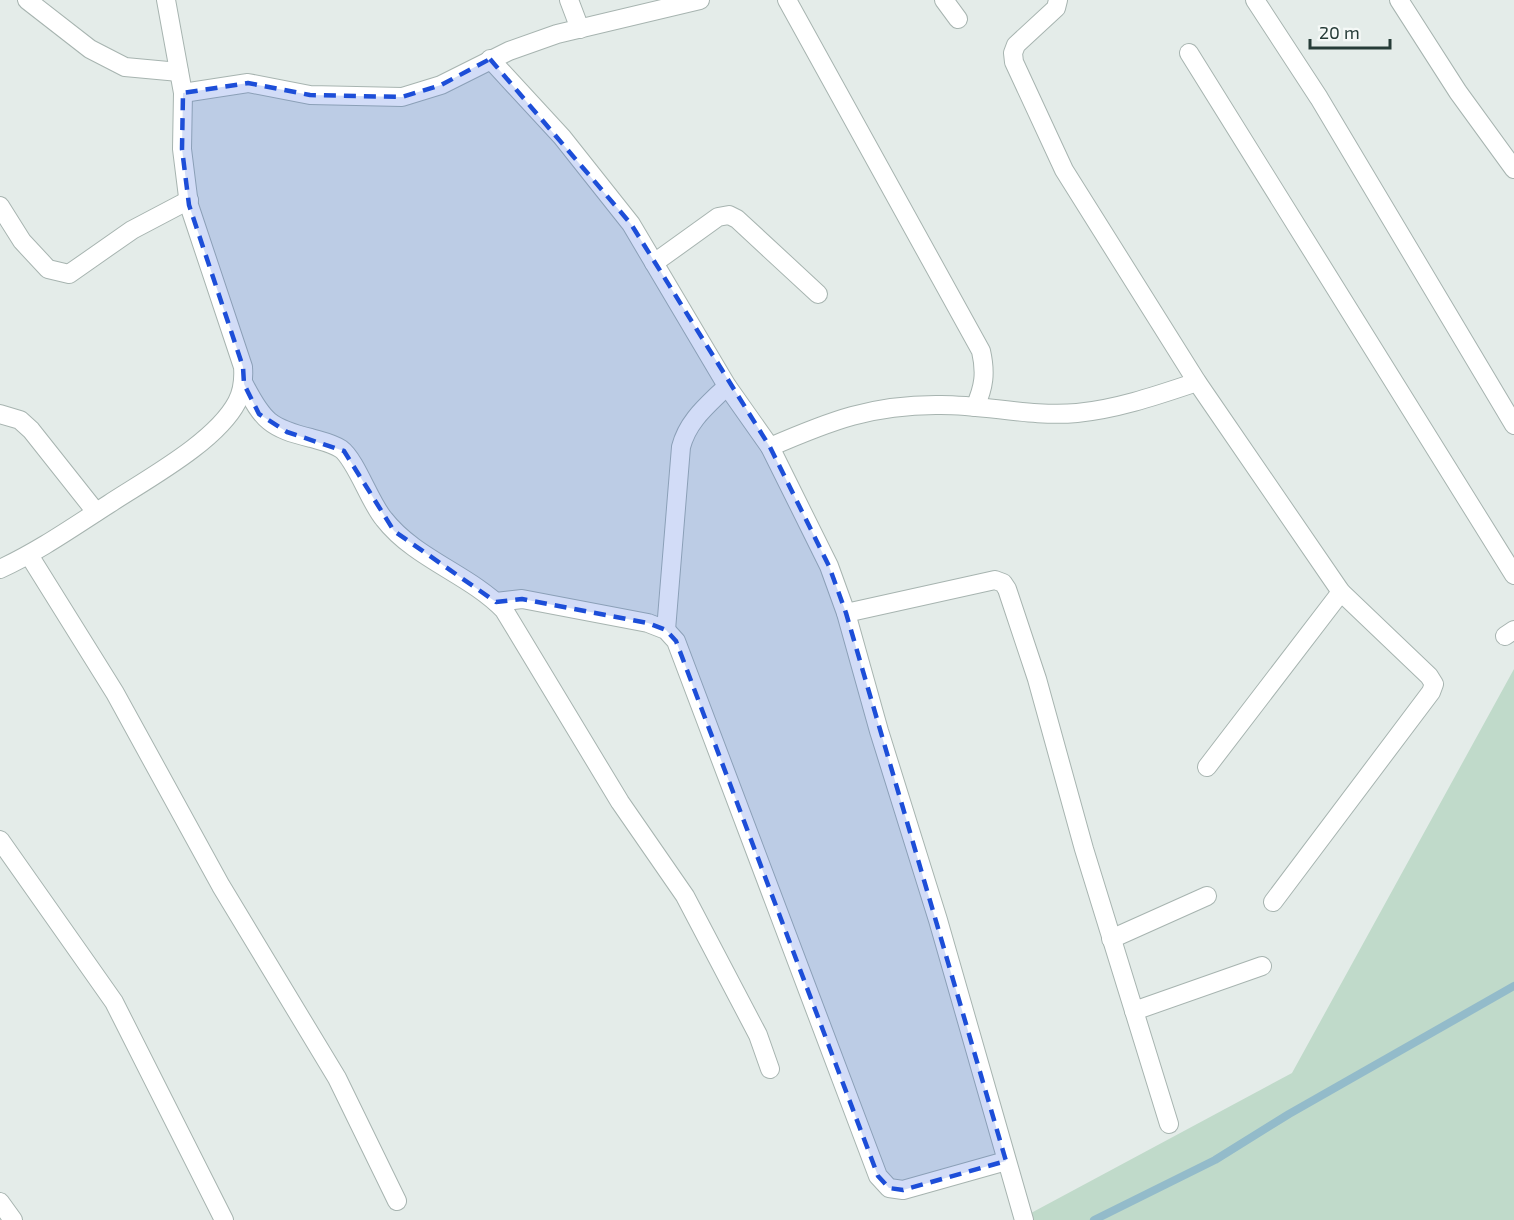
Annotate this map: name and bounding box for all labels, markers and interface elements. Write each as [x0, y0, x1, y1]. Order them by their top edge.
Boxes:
scale bar [1310, 12, 1390, 50]
text: 20 m [1319, 21, 1360, 43]

